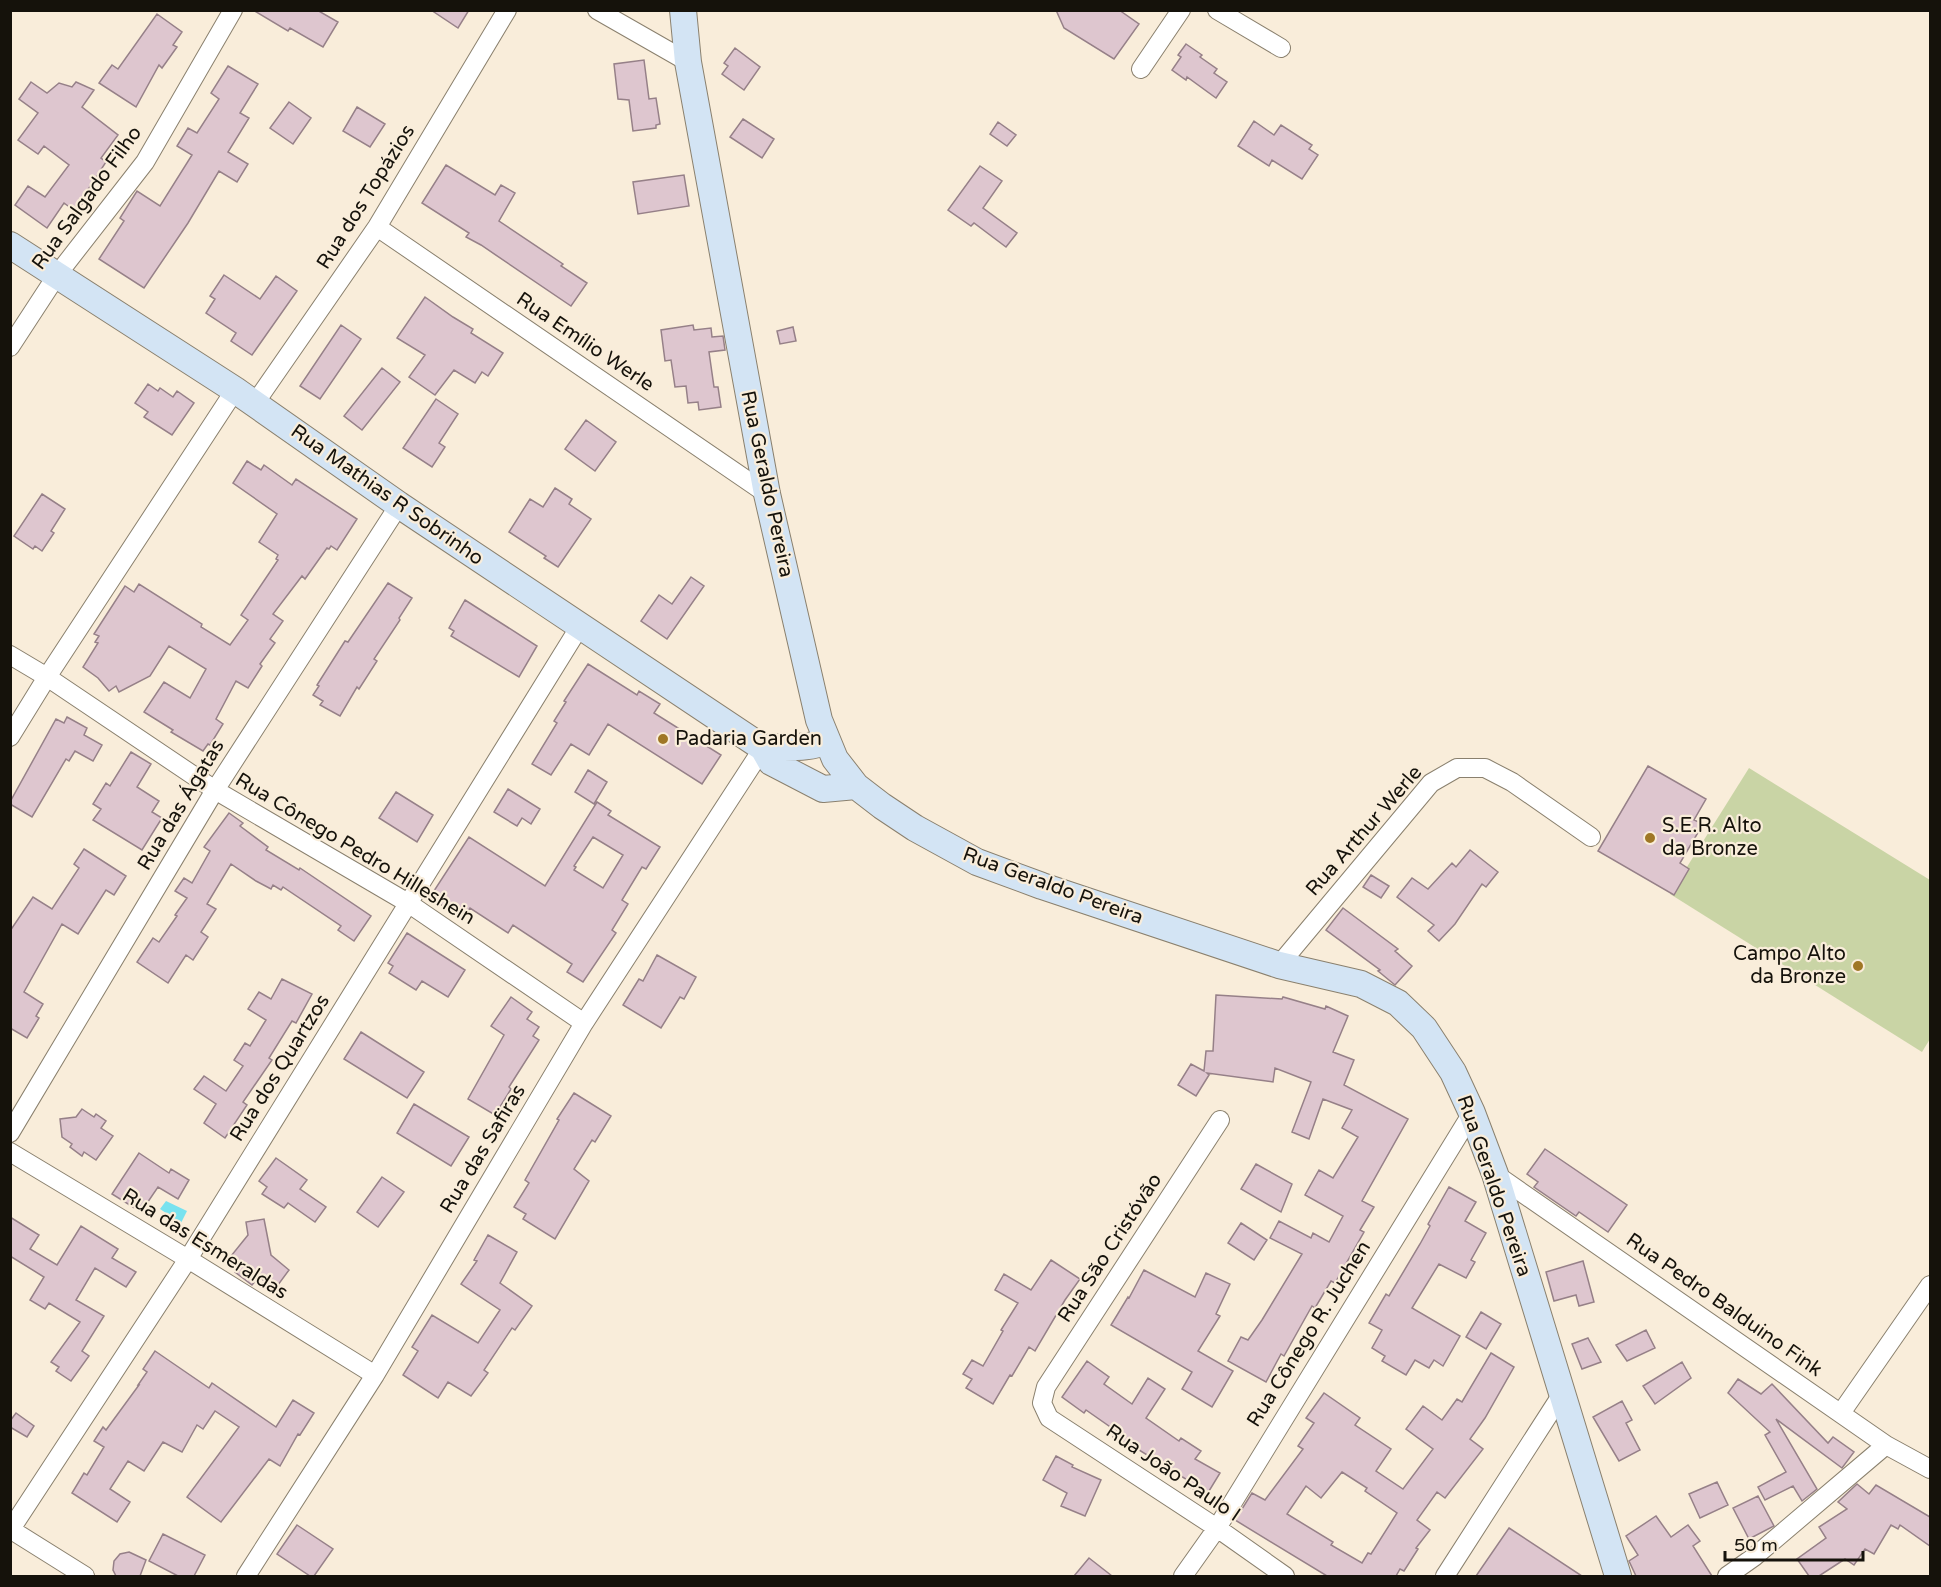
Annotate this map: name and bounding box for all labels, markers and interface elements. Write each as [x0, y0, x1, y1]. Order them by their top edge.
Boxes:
street label: Rua dos Topázios [312, 120, 420, 274]
street label: Rua Salgado Filho [27, 122, 147, 274]
street label: Rua Emílio Werle [512, 287, 658, 397]
street label: Rua Geraldo Pereira [735, 388, 799, 580]
street label: Rua Mathias R Sobrinho [286, 419, 488, 571]
place label: Padaria Garden [675, 727, 822, 751]
marker: Padaria Garden [656, 732, 670, 746]
street label: Rua das Ágatas [132, 735, 229, 875]
street label: Rua Arthur Werle [1301, 761, 1427, 901]
street label: Rua Cônego Pedro Hilleshein [231, 768, 479, 930]
place label: S.E.R. Alto da Bronze [1662, 814, 1762, 861]
marker: S.E.R. Alto da Bronze [1643, 831, 1657, 845]
street label: Rua Geraldo Pereira [960, 842, 1146, 930]
place label: Campo Alto da Bronze [1733, 942, 1846, 989]
marker: Campo Alto da Bronze [1851, 959, 1865, 973]
street label: Rua dos Quartzos [225, 990, 335, 1146]
street label: Rua das Safiras [435, 1080, 531, 1218]
street label: Rua Geraldo Pereira [1452, 1092, 1536, 1280]
street label: Rua São Cristóvão [1053, 1169, 1167, 1327]
street label: Rua das Esmeraldas [118, 1183, 292, 1305]
street label: Rua Pedro Balduino Fink [1621, 1228, 1827, 1382]
street label: Rua Cônego R. Juchen [1242, 1237, 1376, 1431]
street label: Rua João Paulo I [1101, 1419, 1245, 1527]
scale bar [1725, 1524, 1863, 1562]
text: 50 m [1734, 1534, 1778, 1556]

